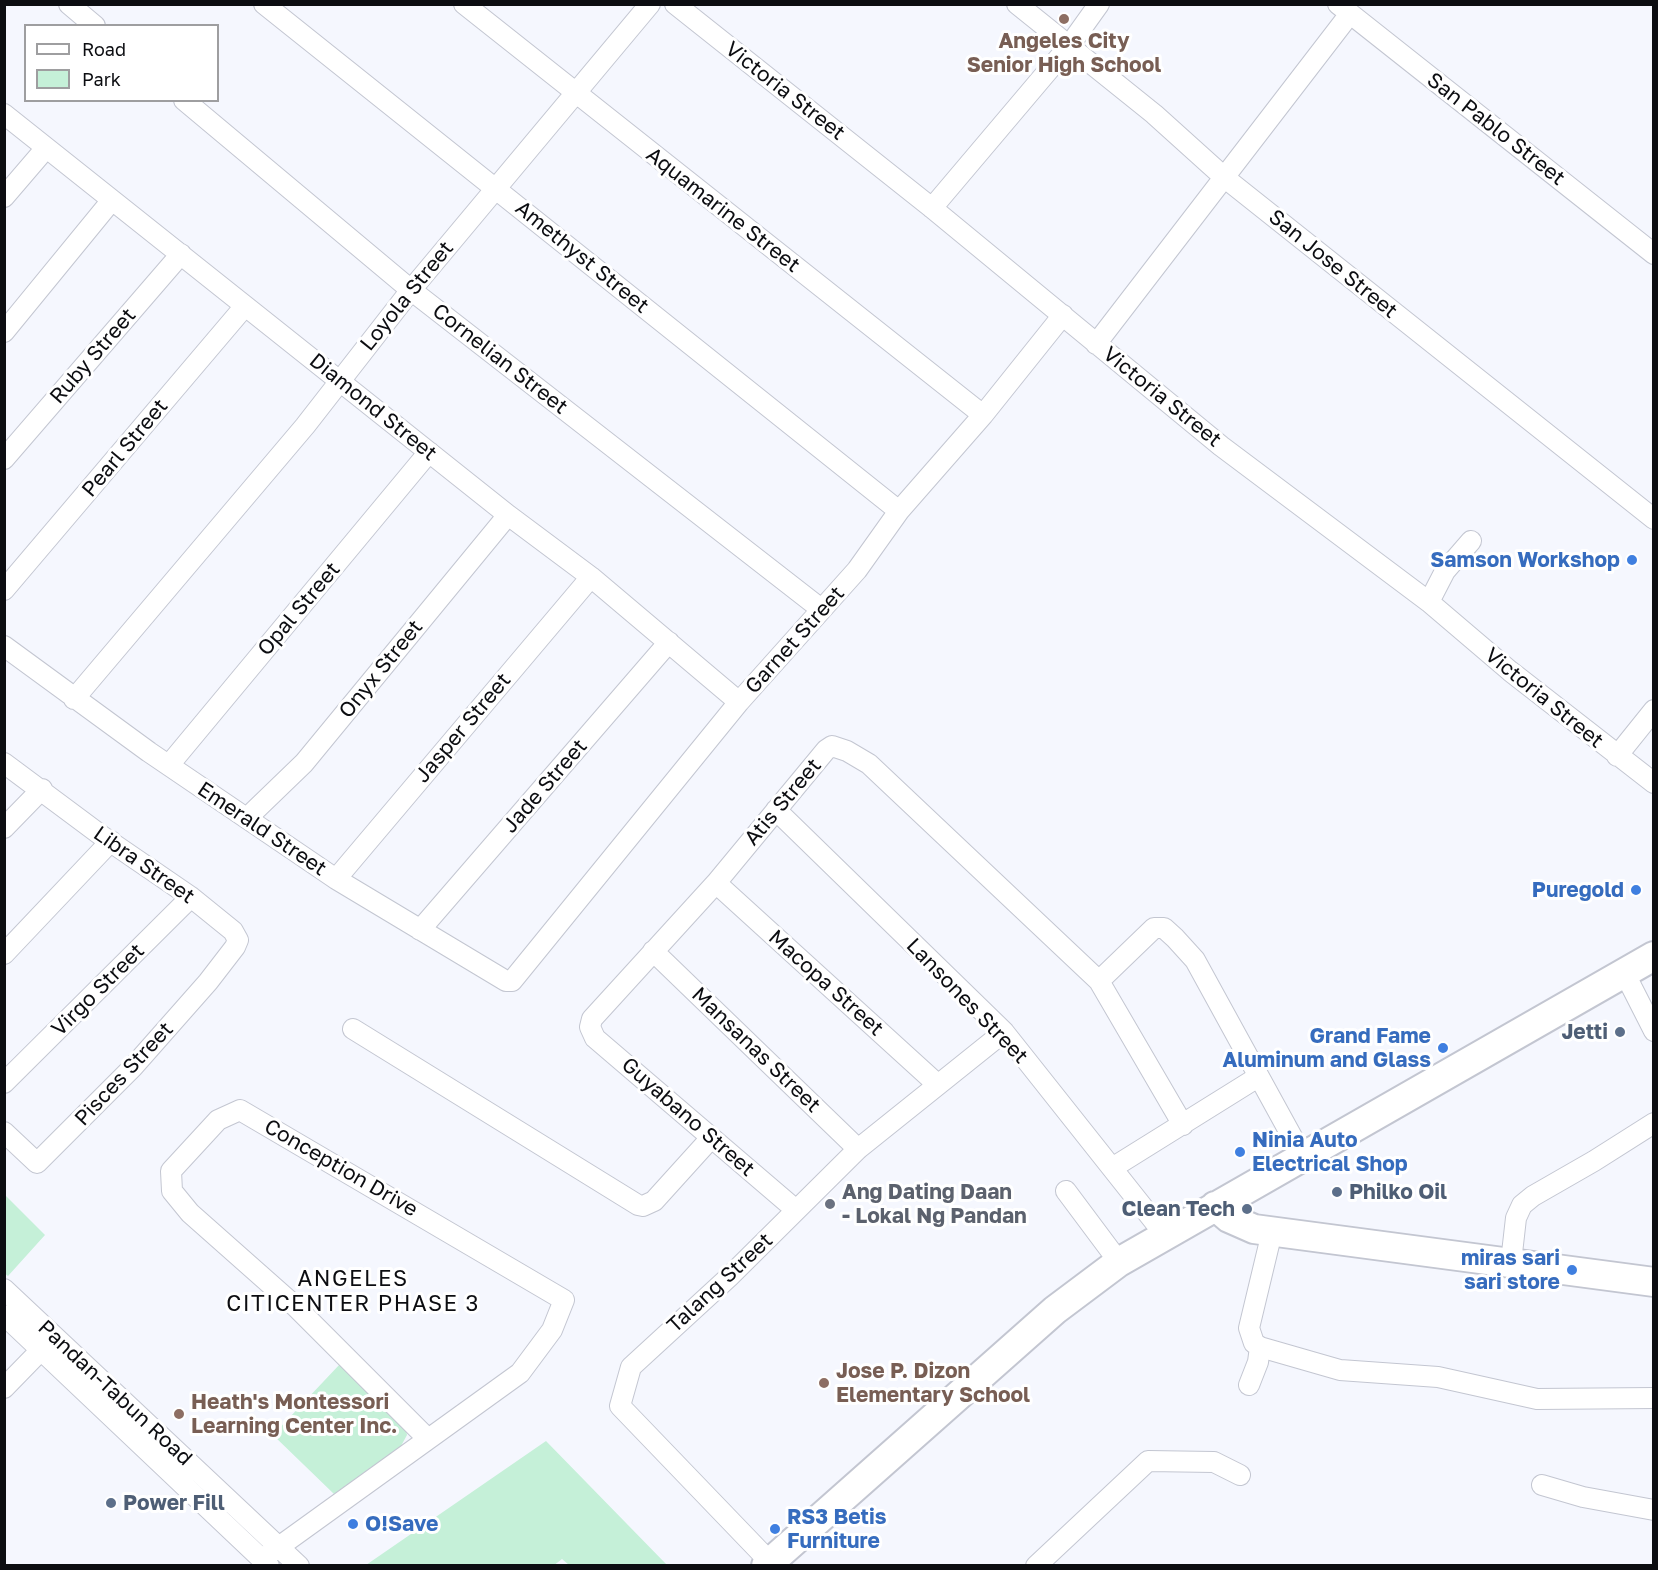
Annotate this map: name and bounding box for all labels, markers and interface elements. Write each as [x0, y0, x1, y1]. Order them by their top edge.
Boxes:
marker: Angeles City Senior High School [1057, 12, 1071, 26]
legend [24, 24, 219, 102]
place label: Angeles City Senior High School [967, 28, 1161, 78]
street label: Victoria Street [720, 36, 850, 146]
text: Road [82, 38, 126, 60]
street label: San Pablo Street [1422, 67, 1570, 191]
text: Park [82, 68, 121, 90]
street label: Aquamarine Street [641, 142, 805, 278]
street label: Amethyst Street [510, 195, 654, 319]
street label: San Jose Street [1264, 204, 1402, 324]
street label: Loyola Street [355, 236, 459, 356]
street label: Cornelian Street [427, 298, 573, 420]
street label: Ruby Street [45, 303, 141, 409]
street label: Victoria Street [1098, 342, 1226, 452]
street label: Diamond Street [304, 348, 442, 466]
street label: Pearl Street [77, 394, 173, 502]
place label: Samson Workshop [1430, 547, 1620, 573]
marker: Samson Workshop [1625, 553, 1639, 567]
street label: Opal Street [253, 557, 345, 661]
street label: Garnet Street [740, 581, 850, 699]
street label: Onyx Street [334, 615, 428, 723]
street label: Victoria Street [1480, 643, 1608, 753]
street label: Jasper Street [410, 668, 516, 788]
street label: Jade Street [497, 734, 593, 838]
street label: Atis Street [739, 753, 827, 851]
street label: Emerald Street [193, 777, 331, 881]
street label: Libra Street [89, 821, 199, 909]
place label: Puregold [1532, 877, 1624, 903]
marker: Puregold [1629, 883, 1643, 897]
street label: Macopa Street [763, 925, 889, 1041]
street label: Lansones Street [901, 933, 1033, 1069]
street label: Virgo Street [46, 938, 150, 1042]
street label: Mansanas Street [686, 982, 826, 1118]
street label: Pisces Street [70, 1017, 178, 1131]
place label: Jetti [1561, 1019, 1608, 1045]
place label: Grand Fame Aluminum and Glass [1223, 1023, 1431, 1073]
marker: Jetti [1613, 1025, 1627, 1039]
marker: Grand Fame Aluminum and Glass [1436, 1041, 1450, 1055]
street label: Guyabano Street [616, 1052, 760, 1182]
street label: Conception Drive [260, 1114, 422, 1222]
place label: Ninia Auto Electrical Shop [1252, 1127, 1408, 1177]
marker: Ninia Auto Electrical Shop [1233, 1145, 1247, 1159]
place label: Ang Dating Daan - Lokal Ng Pandan [842, 1179, 1027, 1229]
place label: Philko Oil [1349, 1179, 1447, 1205]
marker: Philko Oil [1330, 1185, 1344, 1199]
place label: Clean Tech [1122, 1196, 1235, 1222]
marker: Ang Dating Daan - Lokal Ng Pandan [823, 1197, 837, 1211]
marker: Clean Tech [1240, 1202, 1254, 1216]
street label: Talang Street [662, 1228, 778, 1338]
place label: miras sari sari store [1461, 1245, 1560, 1295]
marker: miras sari sari store [1565, 1263, 1579, 1277]
district label: ANGELES CITICENTER PHASE 3 [226, 1266, 480, 1318]
street label: Pandan-Tabun Road [33, 1315, 197, 1471]
place label: Jose P. Dizon Elementary School [836, 1358, 1030, 1408]
marker: Jose P. Dizon Elementary School [817, 1376, 831, 1390]
place label: Heath's Montessori Learning Center Inc. [191, 1389, 398, 1439]
marker: Heath's Montessori Learning Center Inc. [172, 1407, 186, 1421]
place label: Power Fill [123, 1490, 225, 1516]
marker: Power Fill [104, 1496, 118, 1510]
place label: RS3 Betis Furniture [787, 1504, 886, 1554]
place label: O!Save [365, 1511, 438, 1537]
marker: O!Save [346, 1517, 360, 1531]
marker: RS3 Betis Furniture [768, 1522, 782, 1536]

